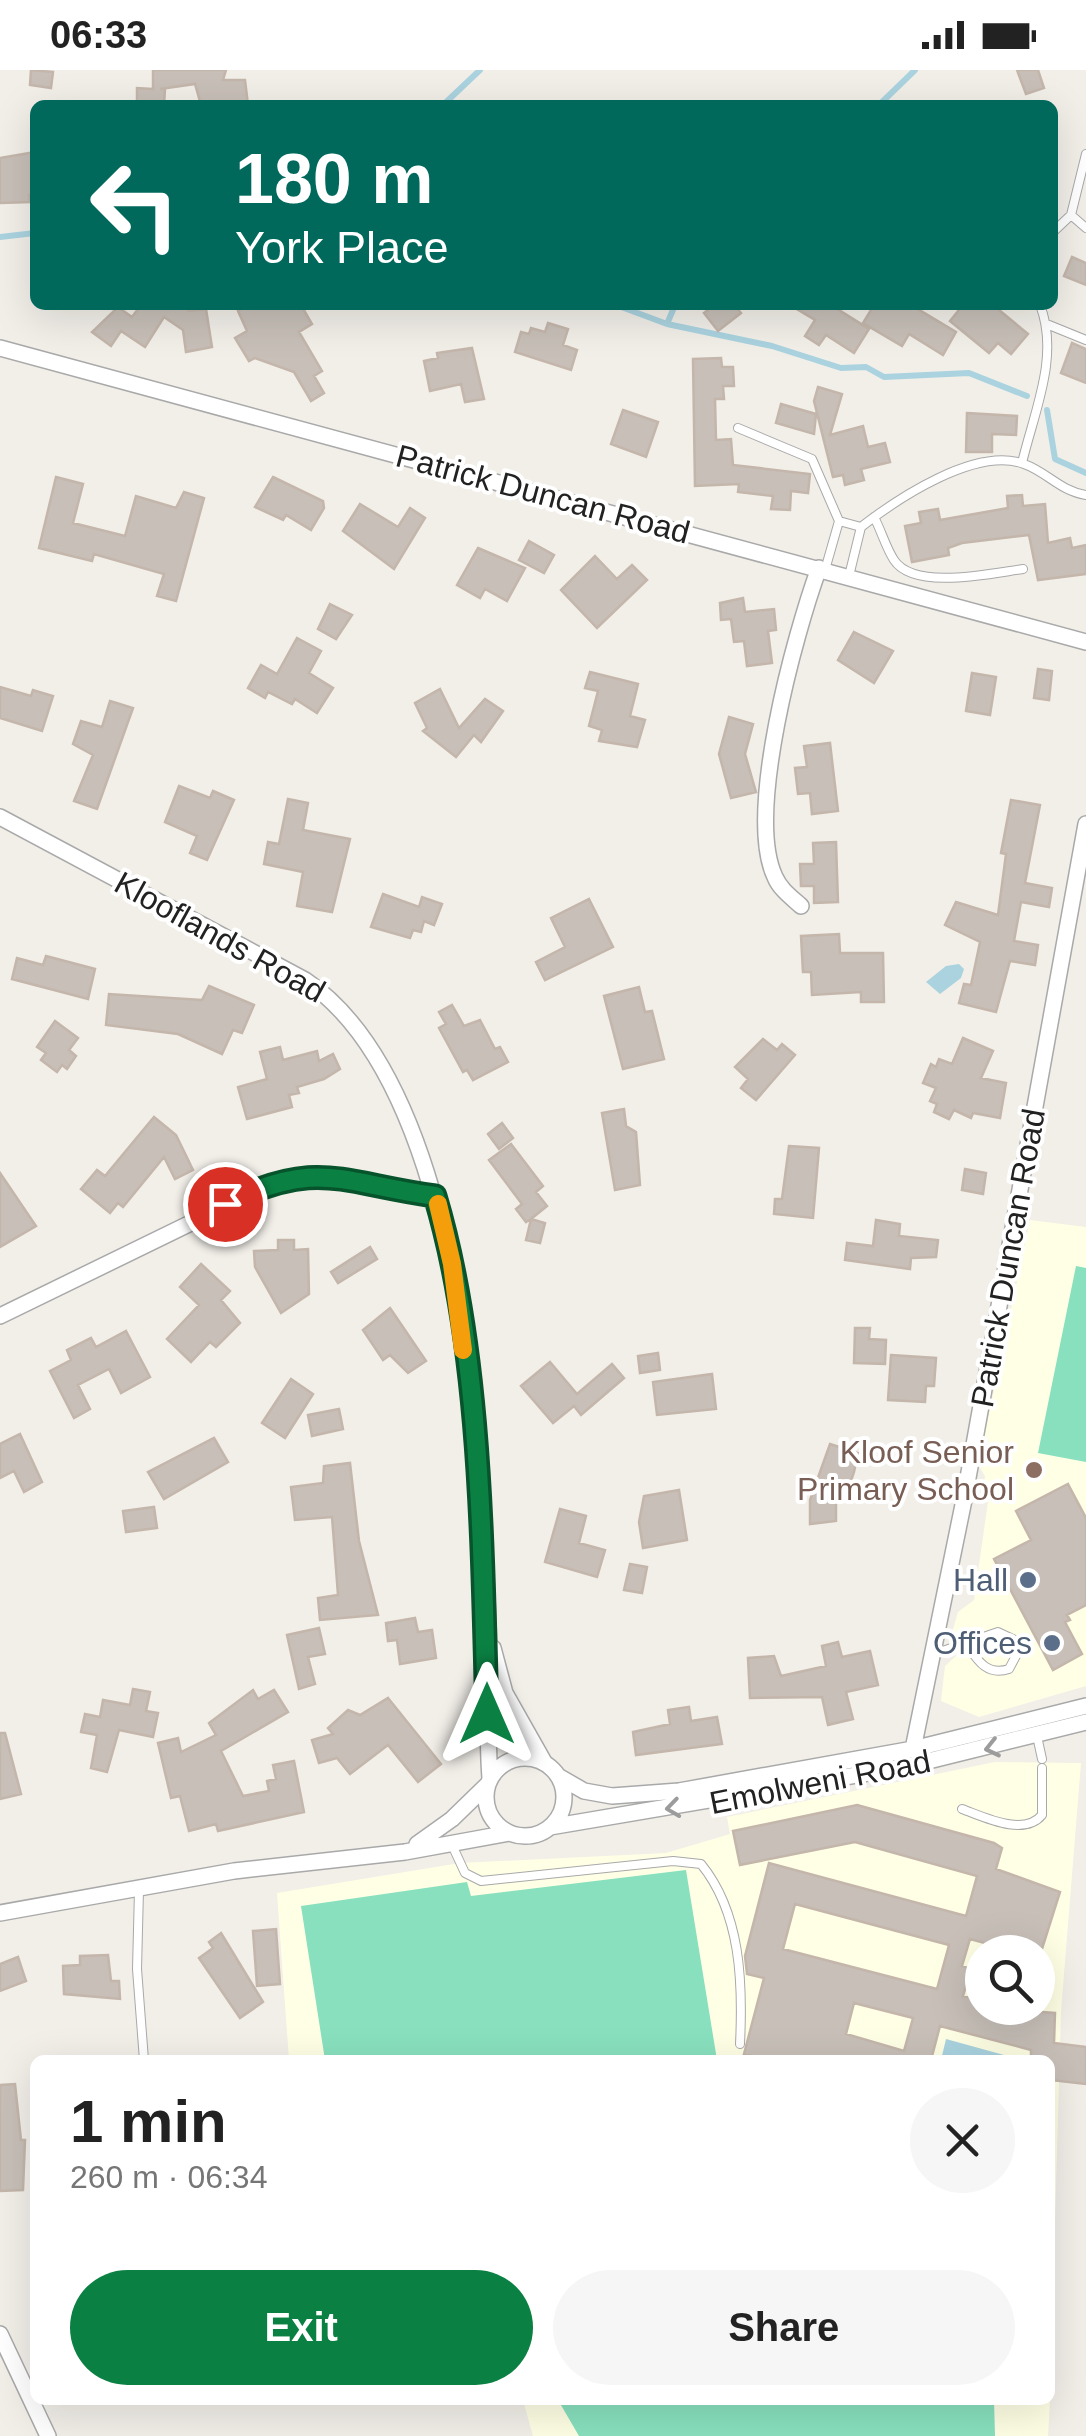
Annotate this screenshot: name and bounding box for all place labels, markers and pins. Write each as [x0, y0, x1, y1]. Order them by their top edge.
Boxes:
pin [183, 1162, 268, 1247]
place label: Kloof Senior Primary School [797, 1434, 1014, 1507]
marker: Kloof Senior Primary School [1023, 1459, 1045, 1481]
place label: Hall [953, 1562, 1008, 1598]
marker: Hall [1017, 1569, 1039, 1591]
place label: Offices [933, 1625, 1032, 1661]
marker: Offices [1041, 1632, 1063, 1654]

